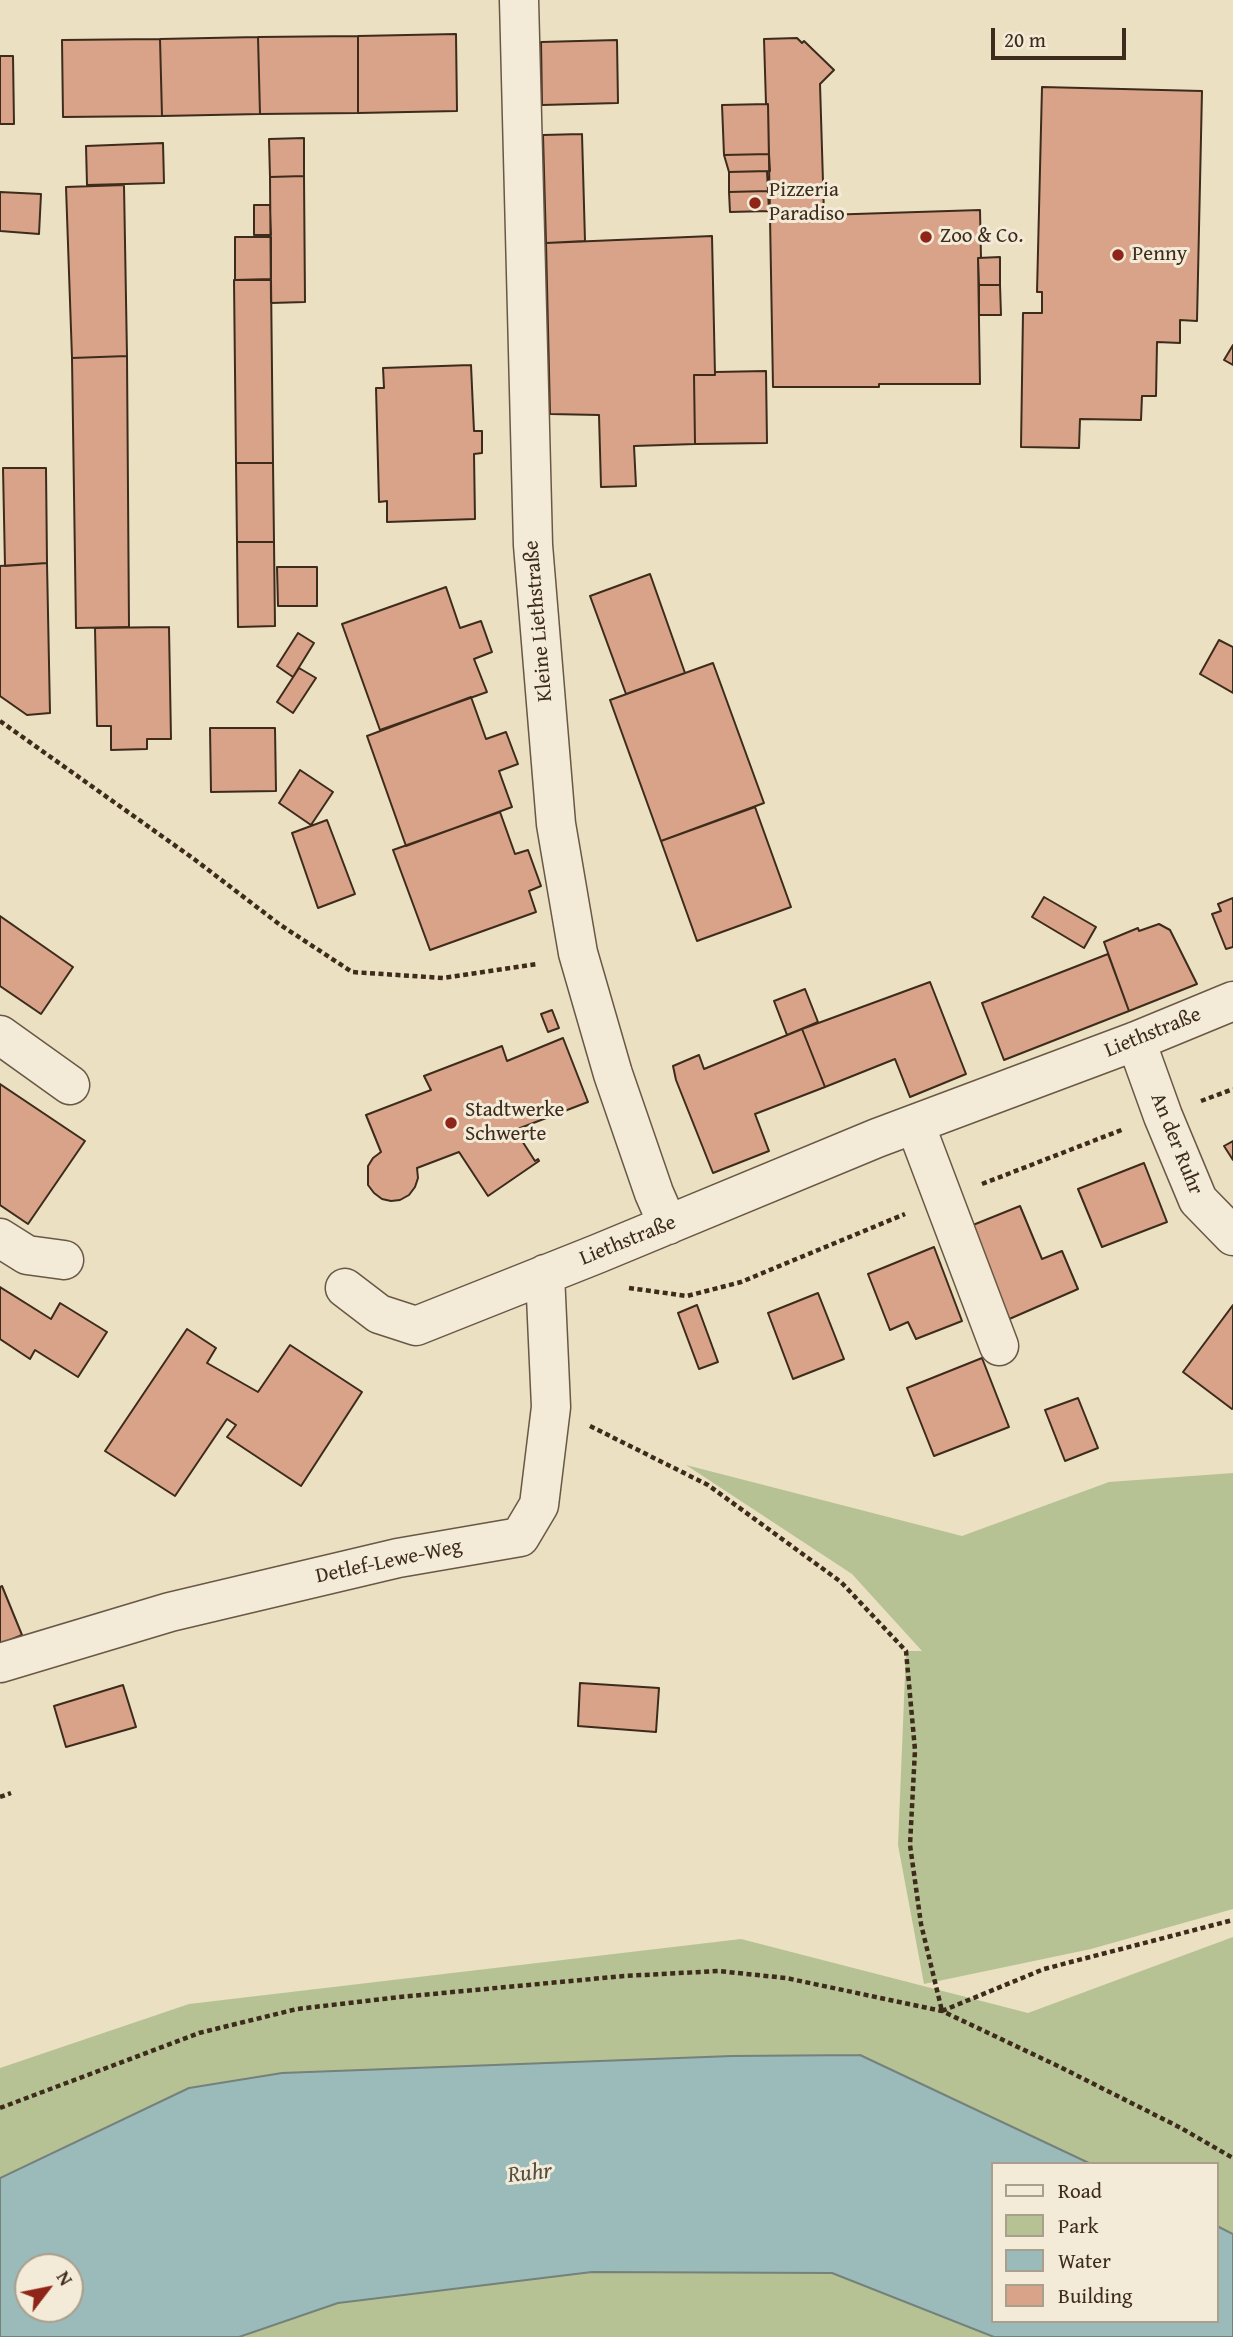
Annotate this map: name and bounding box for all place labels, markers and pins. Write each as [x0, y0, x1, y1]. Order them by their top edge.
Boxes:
place label: Pizzeria Paradiso [769, 178, 845, 228]
marker: Pizzeria Paradiso [747, 195, 763, 211]
place label: Zoo & Co. [940, 224, 1023, 250]
marker: Zoo & Co. [918, 229, 934, 245]
place label: Penny [1132, 242, 1187, 268]
marker: Penny [1110, 247, 1126, 263]
place label: Stadtwerke Schwerte [465, 1098, 564, 1148]
marker: Stadtwerke Schwerte [443, 1115, 459, 1131]

